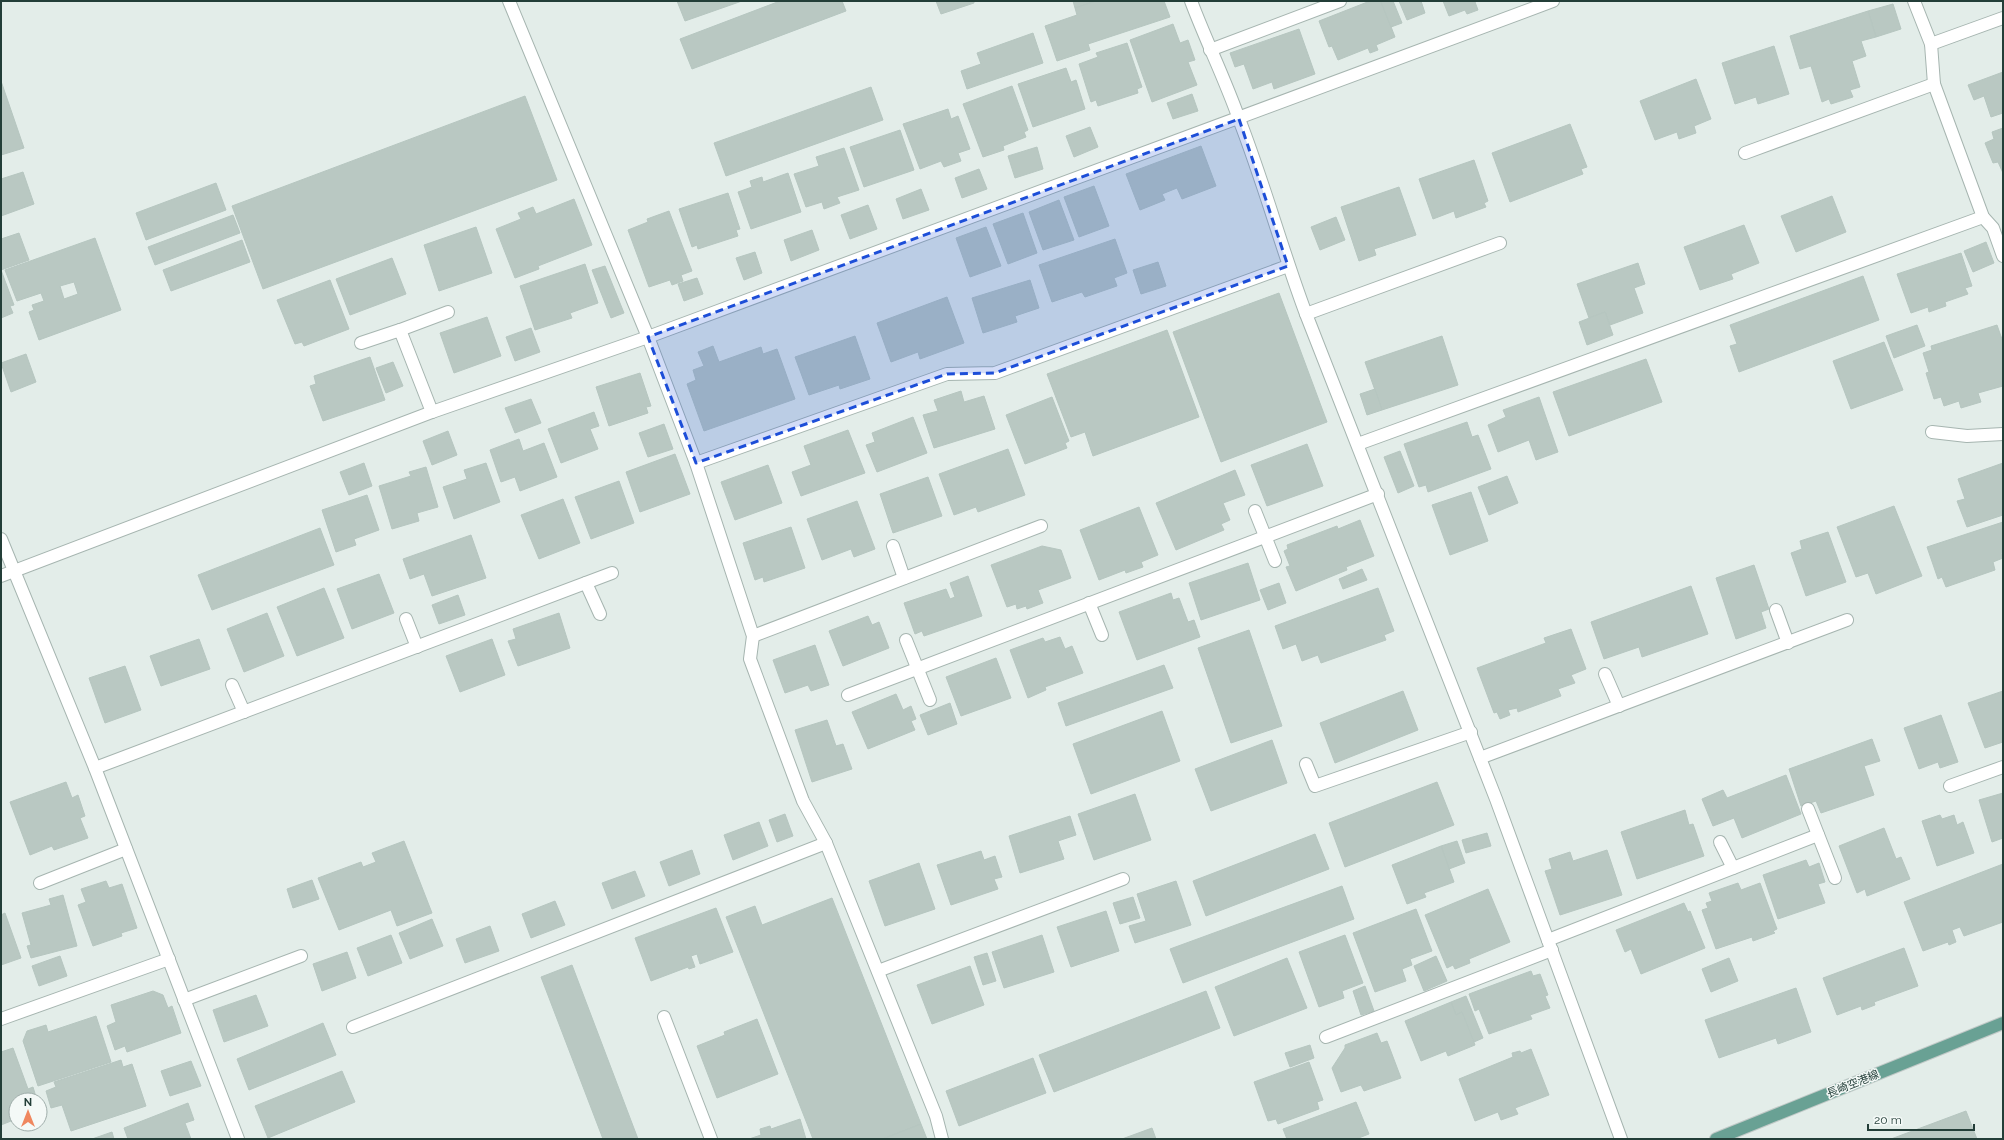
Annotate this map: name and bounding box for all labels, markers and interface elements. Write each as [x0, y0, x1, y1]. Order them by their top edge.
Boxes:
street label: 長崎空港線 [1825, 1068, 1881, 1100]
north arrow [8, 1092, 48, 1132]
text: N [24, 1096, 32, 1109]
scale bar [1868, 1106, 1974, 1132]
text: 20 m [1874, 1113, 1902, 1127]

